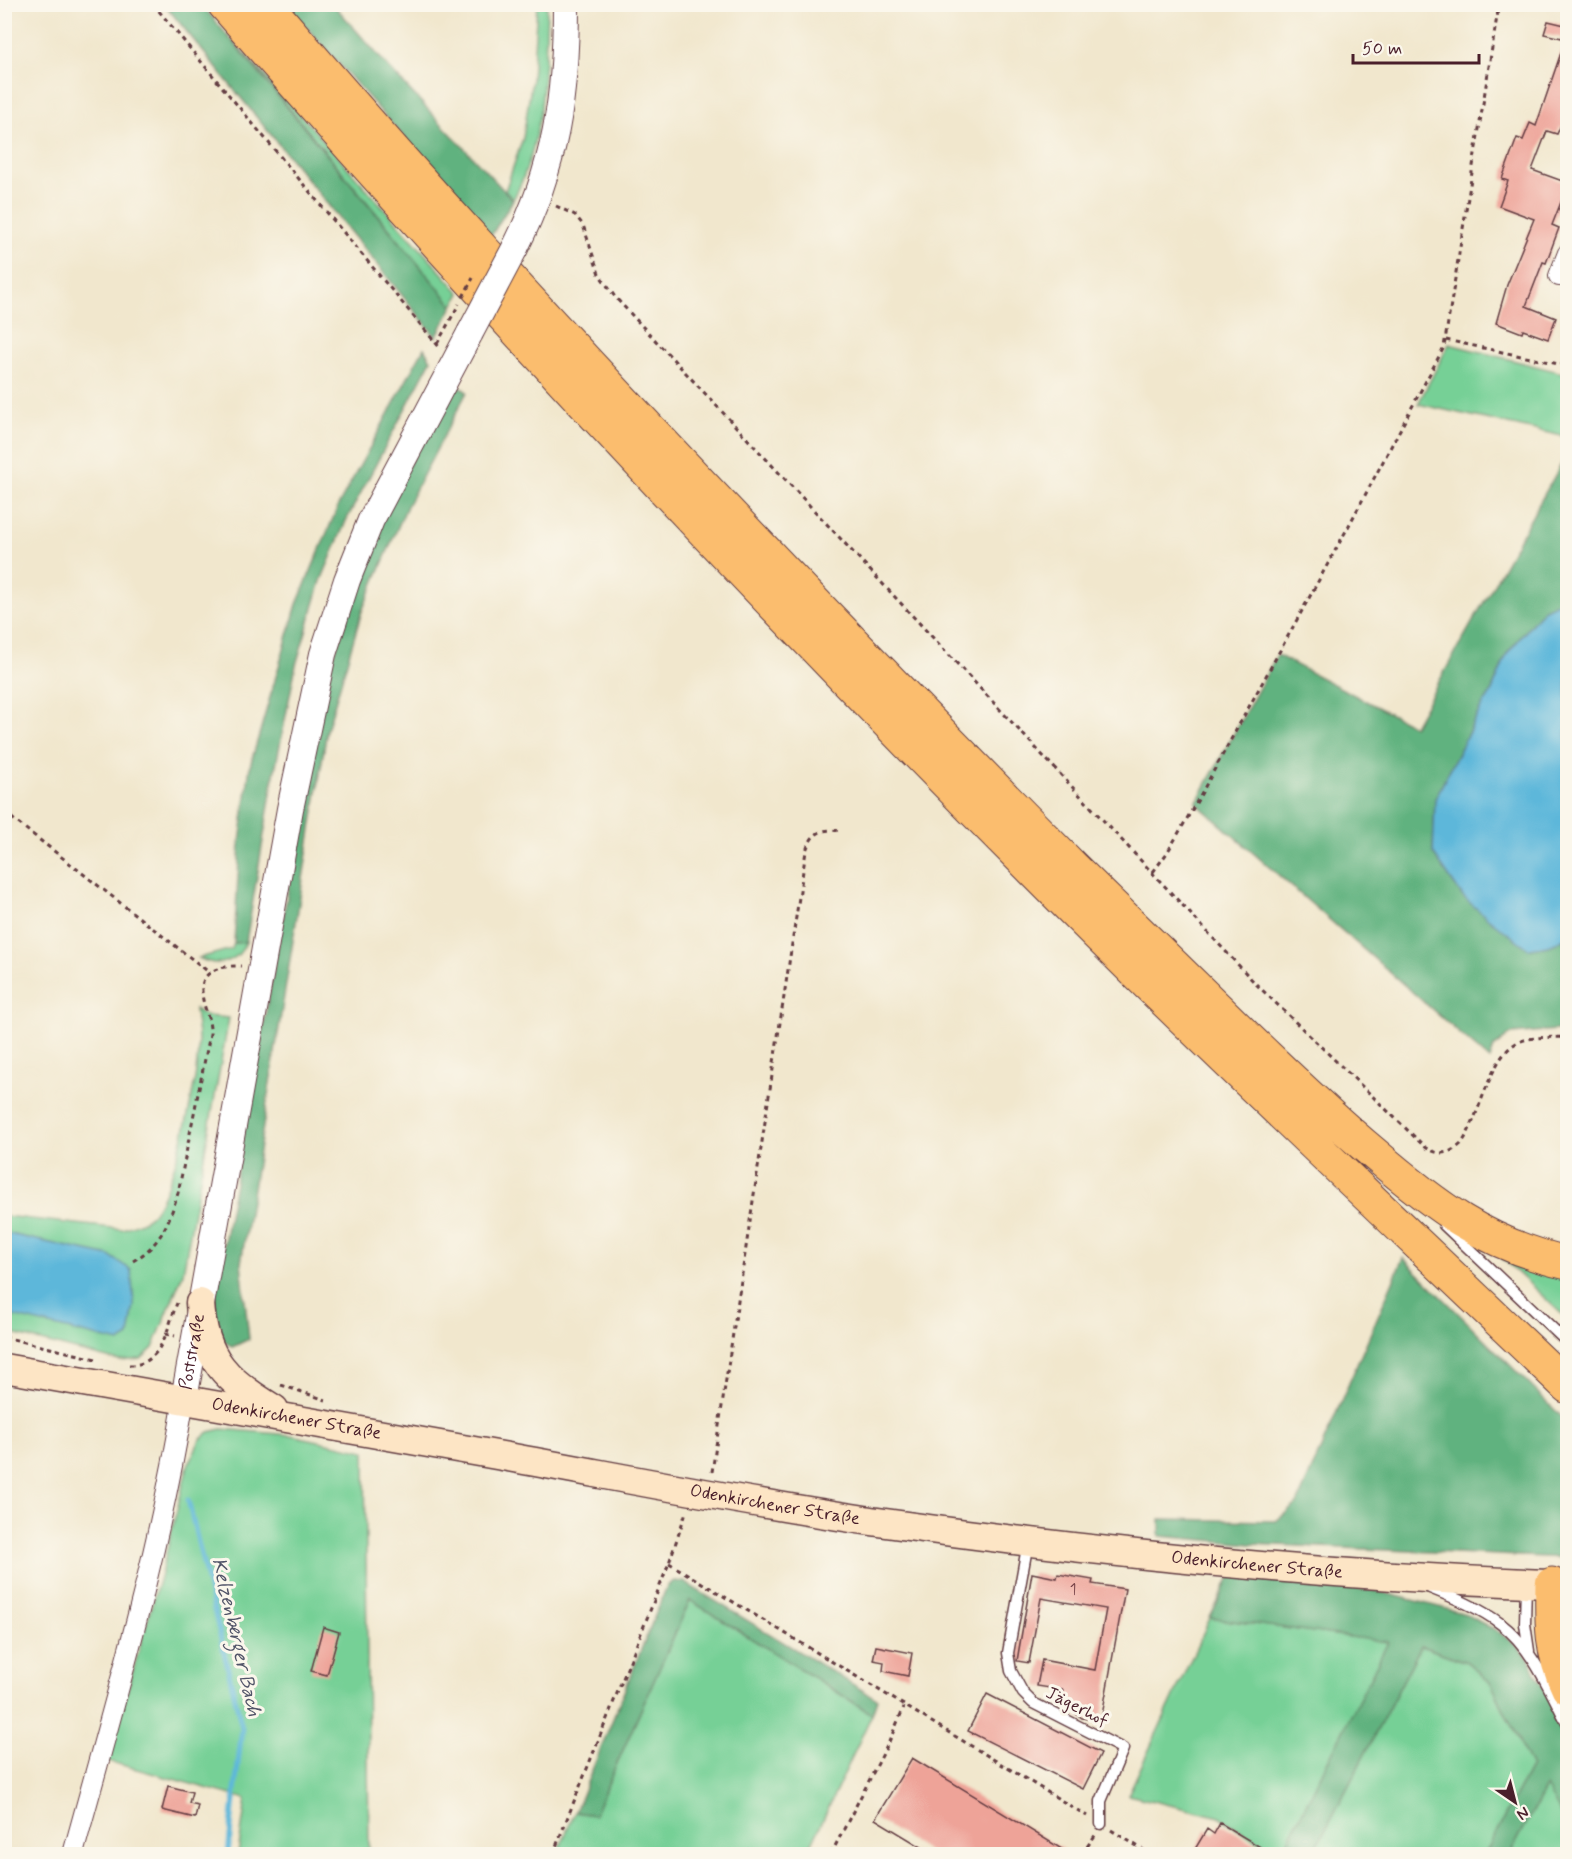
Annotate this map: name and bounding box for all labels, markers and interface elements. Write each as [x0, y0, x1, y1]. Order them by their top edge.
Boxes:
scale bar [1353, 27, 1479, 65]
text: 50 m [1362, 37, 1402, 61]
street label: Poststraße [174, 1312, 211, 1392]
street label: Odenkirchener Straße [210, 1392, 383, 1446]
street label: Odenkirchener Straße [688, 1479, 862, 1531]
street label: Odenkirchener Straße [1170, 1546, 1344, 1585]
water label: Kelzenberger Bach [203, 1555, 267, 1720]
house number: 1 [1070, 1580, 1076, 1600]
street label: Jägerhof [1042, 1681, 1113, 1733]
north arrow [1485, 1772, 1545, 1832]
text: N [1512, 1801, 1533, 1825]

